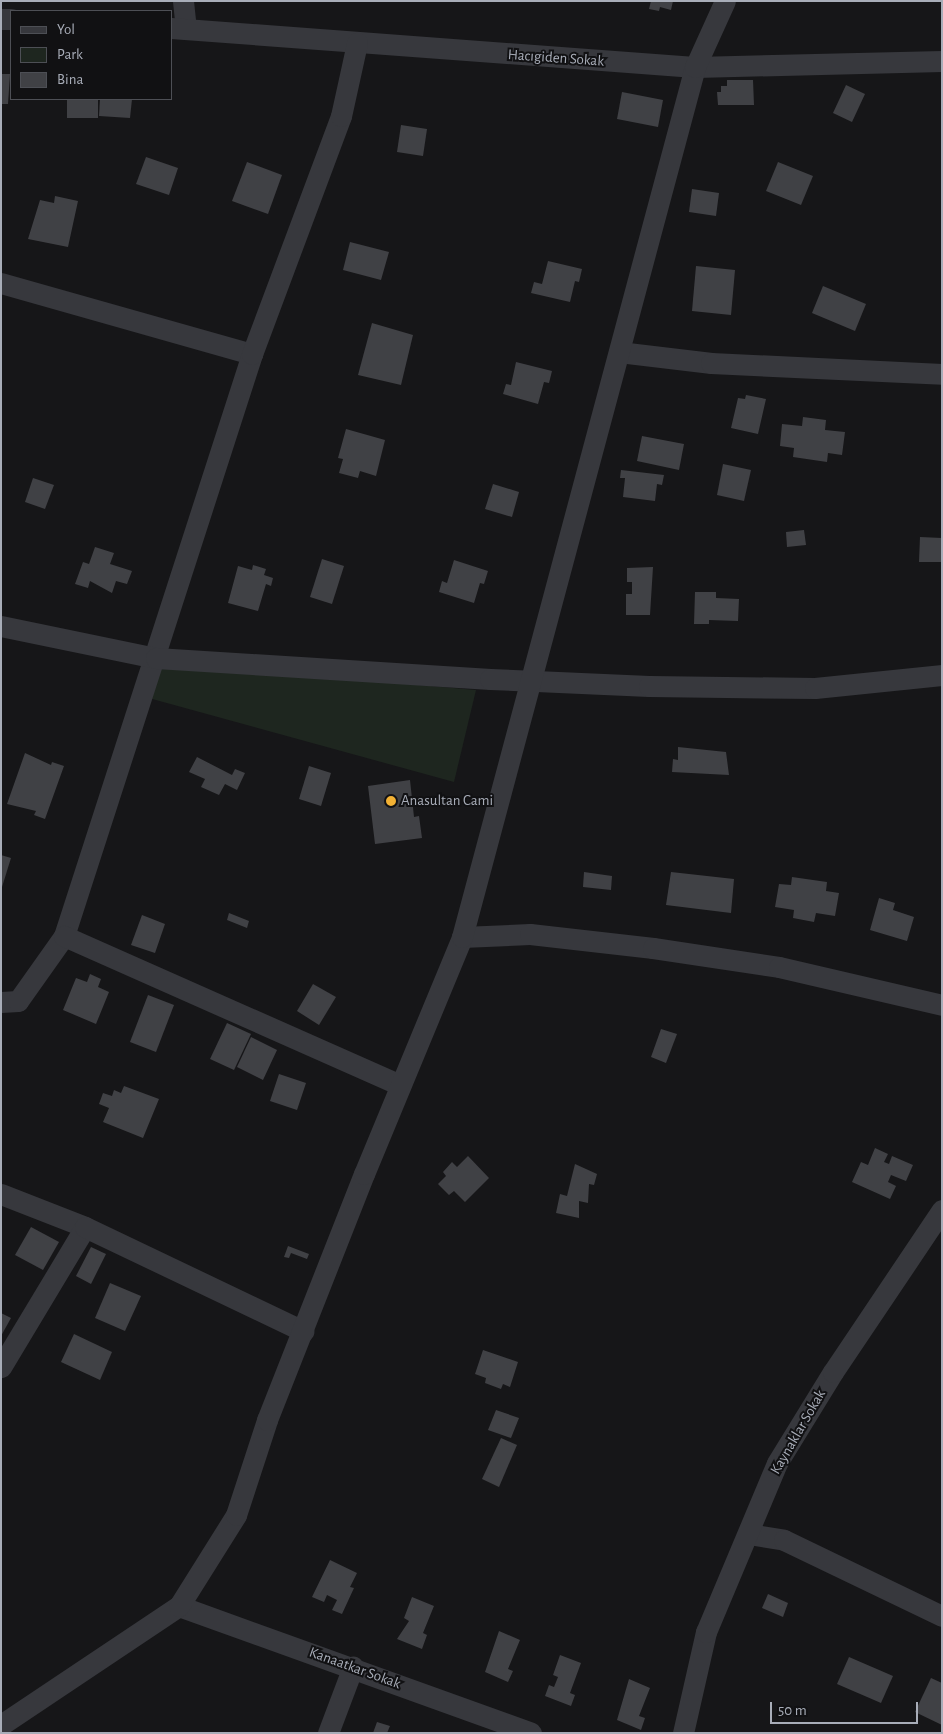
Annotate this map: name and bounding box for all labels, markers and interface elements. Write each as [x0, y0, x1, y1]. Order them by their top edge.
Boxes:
legend [10, 10, 172, 100]
text: Yol [57, 22, 75, 37]
street label: Hacıgiden Sokak [507, 46, 605, 70]
text: Park [57, 47, 83, 62]
text: Bina [57, 72, 83, 87]
place label: Anasultan Cami [401, 792, 493, 810]
marker: Anasultan Cami [385, 795, 397, 807]
street label: Kaynaklar Sokak [766, 1386, 830, 1478]
street label: Kanaatkar Sokak [307, 1643, 403, 1693]
scale bar [773, 1692, 920, 1724]
text: 50 m [778, 1703, 807, 1718]

